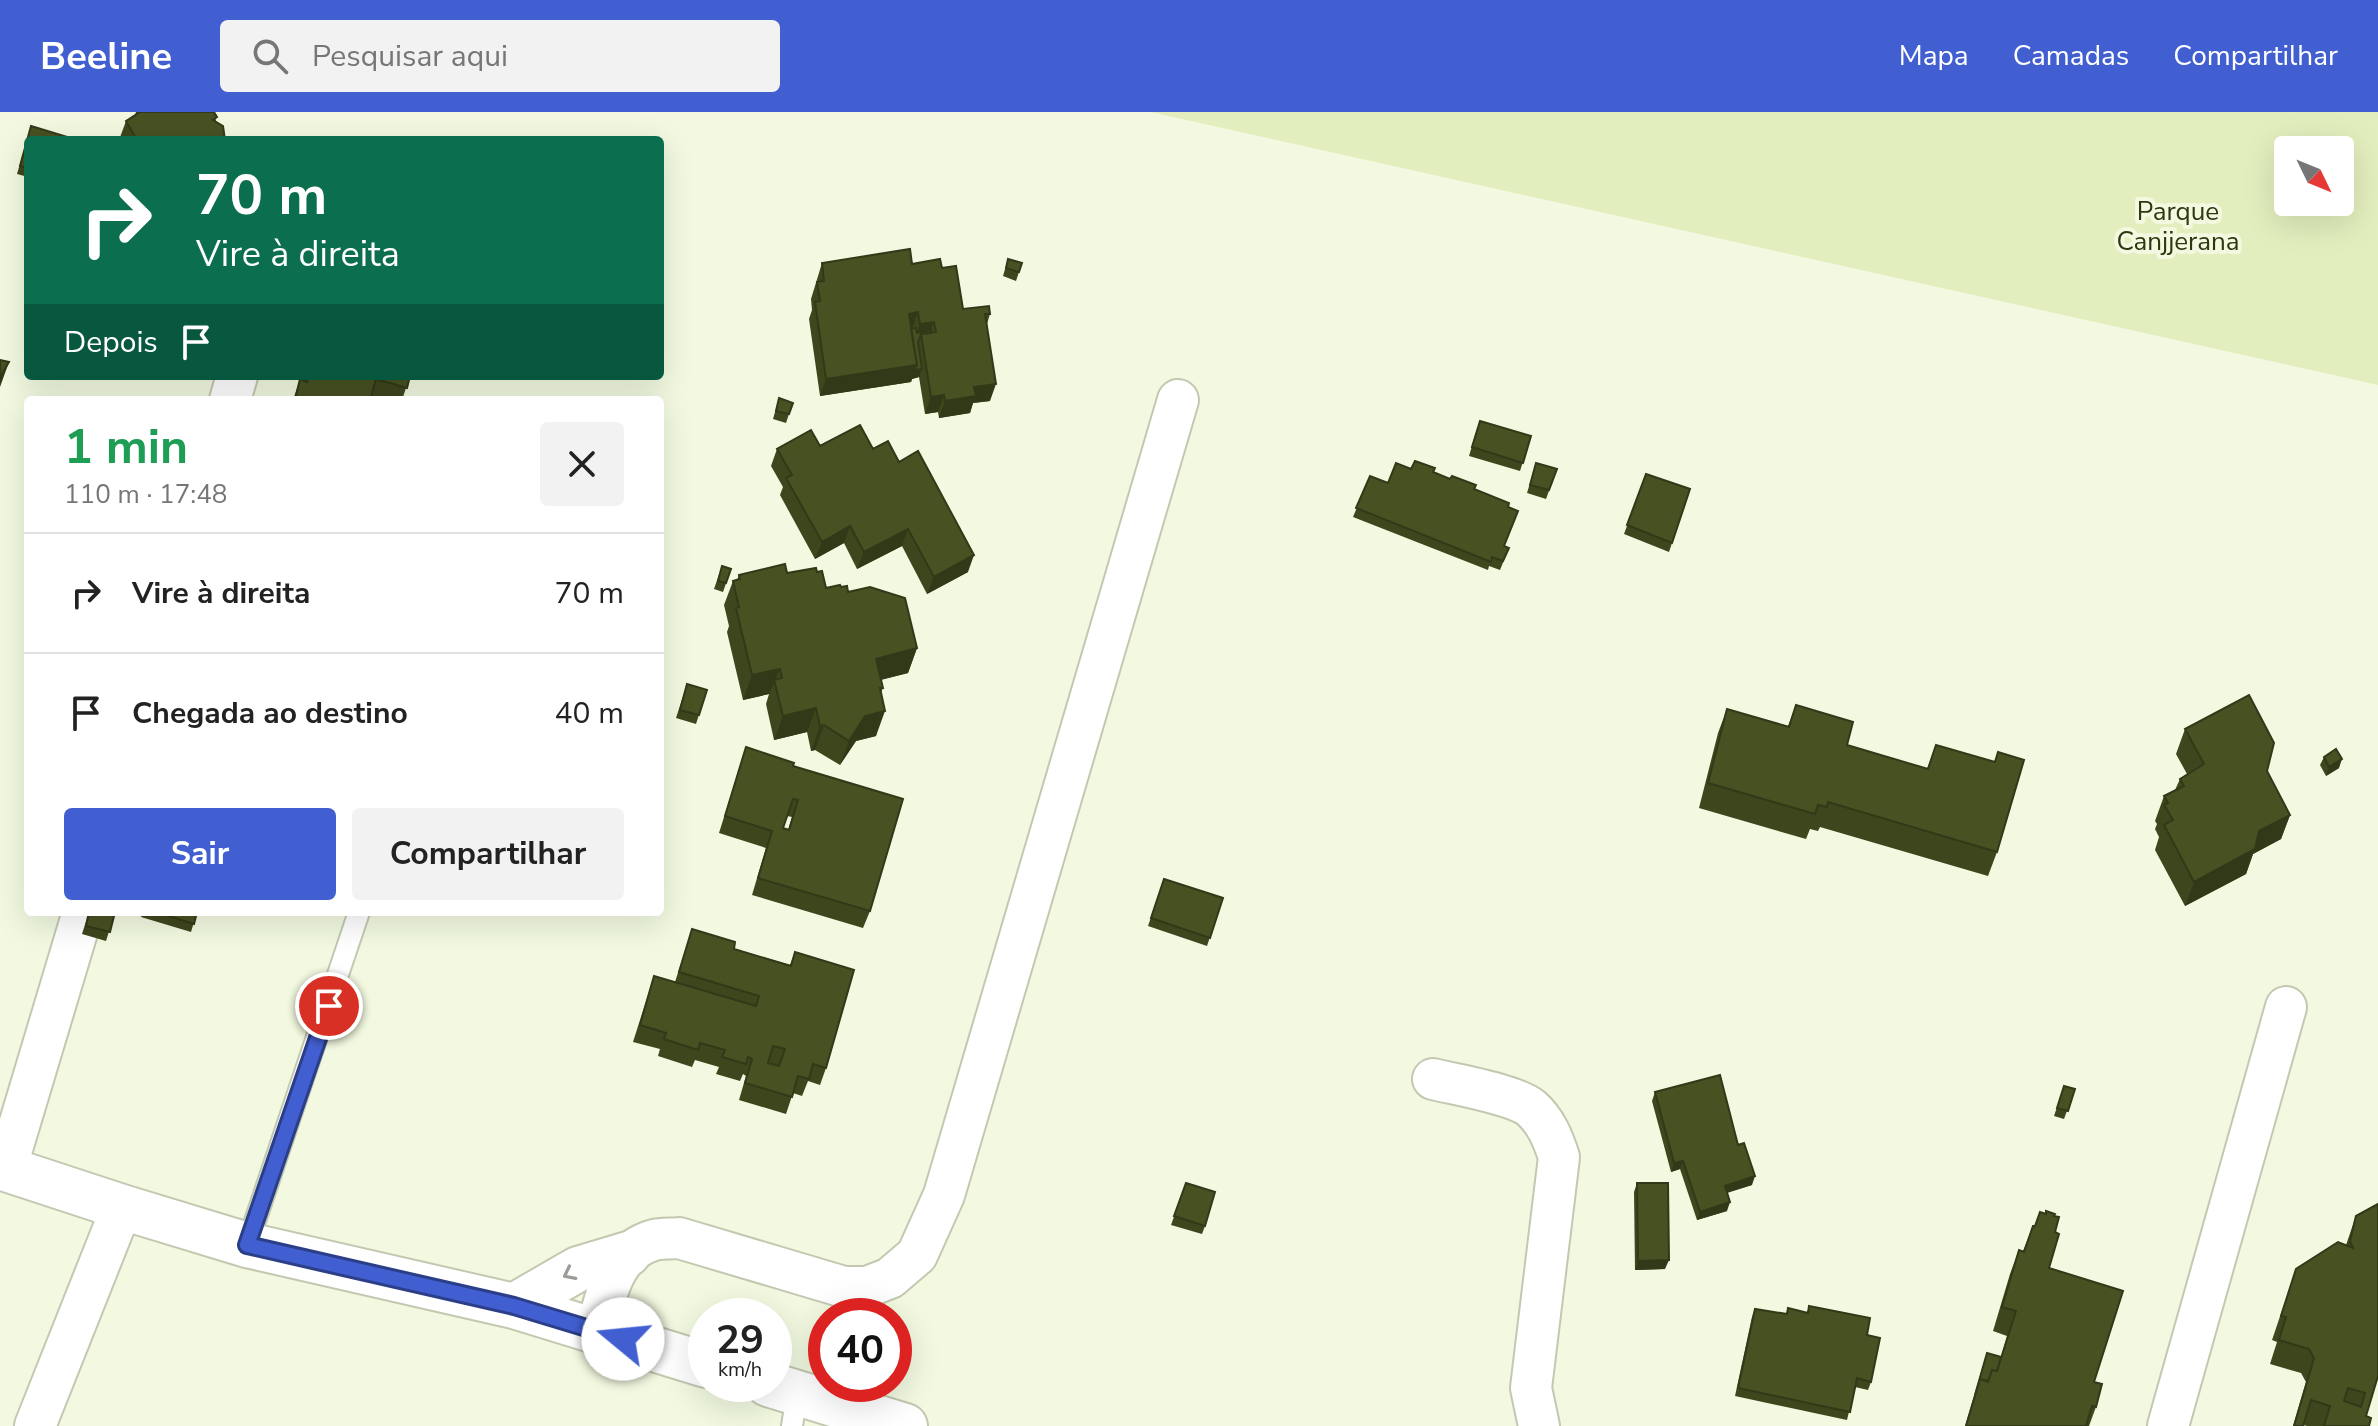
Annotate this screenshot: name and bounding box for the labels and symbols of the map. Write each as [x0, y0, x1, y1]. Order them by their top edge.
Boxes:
north arrow [2274, 136, 2354, 216]
park label: Parque Canjjerana [2116, 194, 2240, 259]
pin [295, 972, 363, 1040]
one-way arrow [562, 1265, 577, 1280]
position arrow [581, 1297, 665, 1381]
speed limit sign: 40 [808, 1298, 912, 1402]

